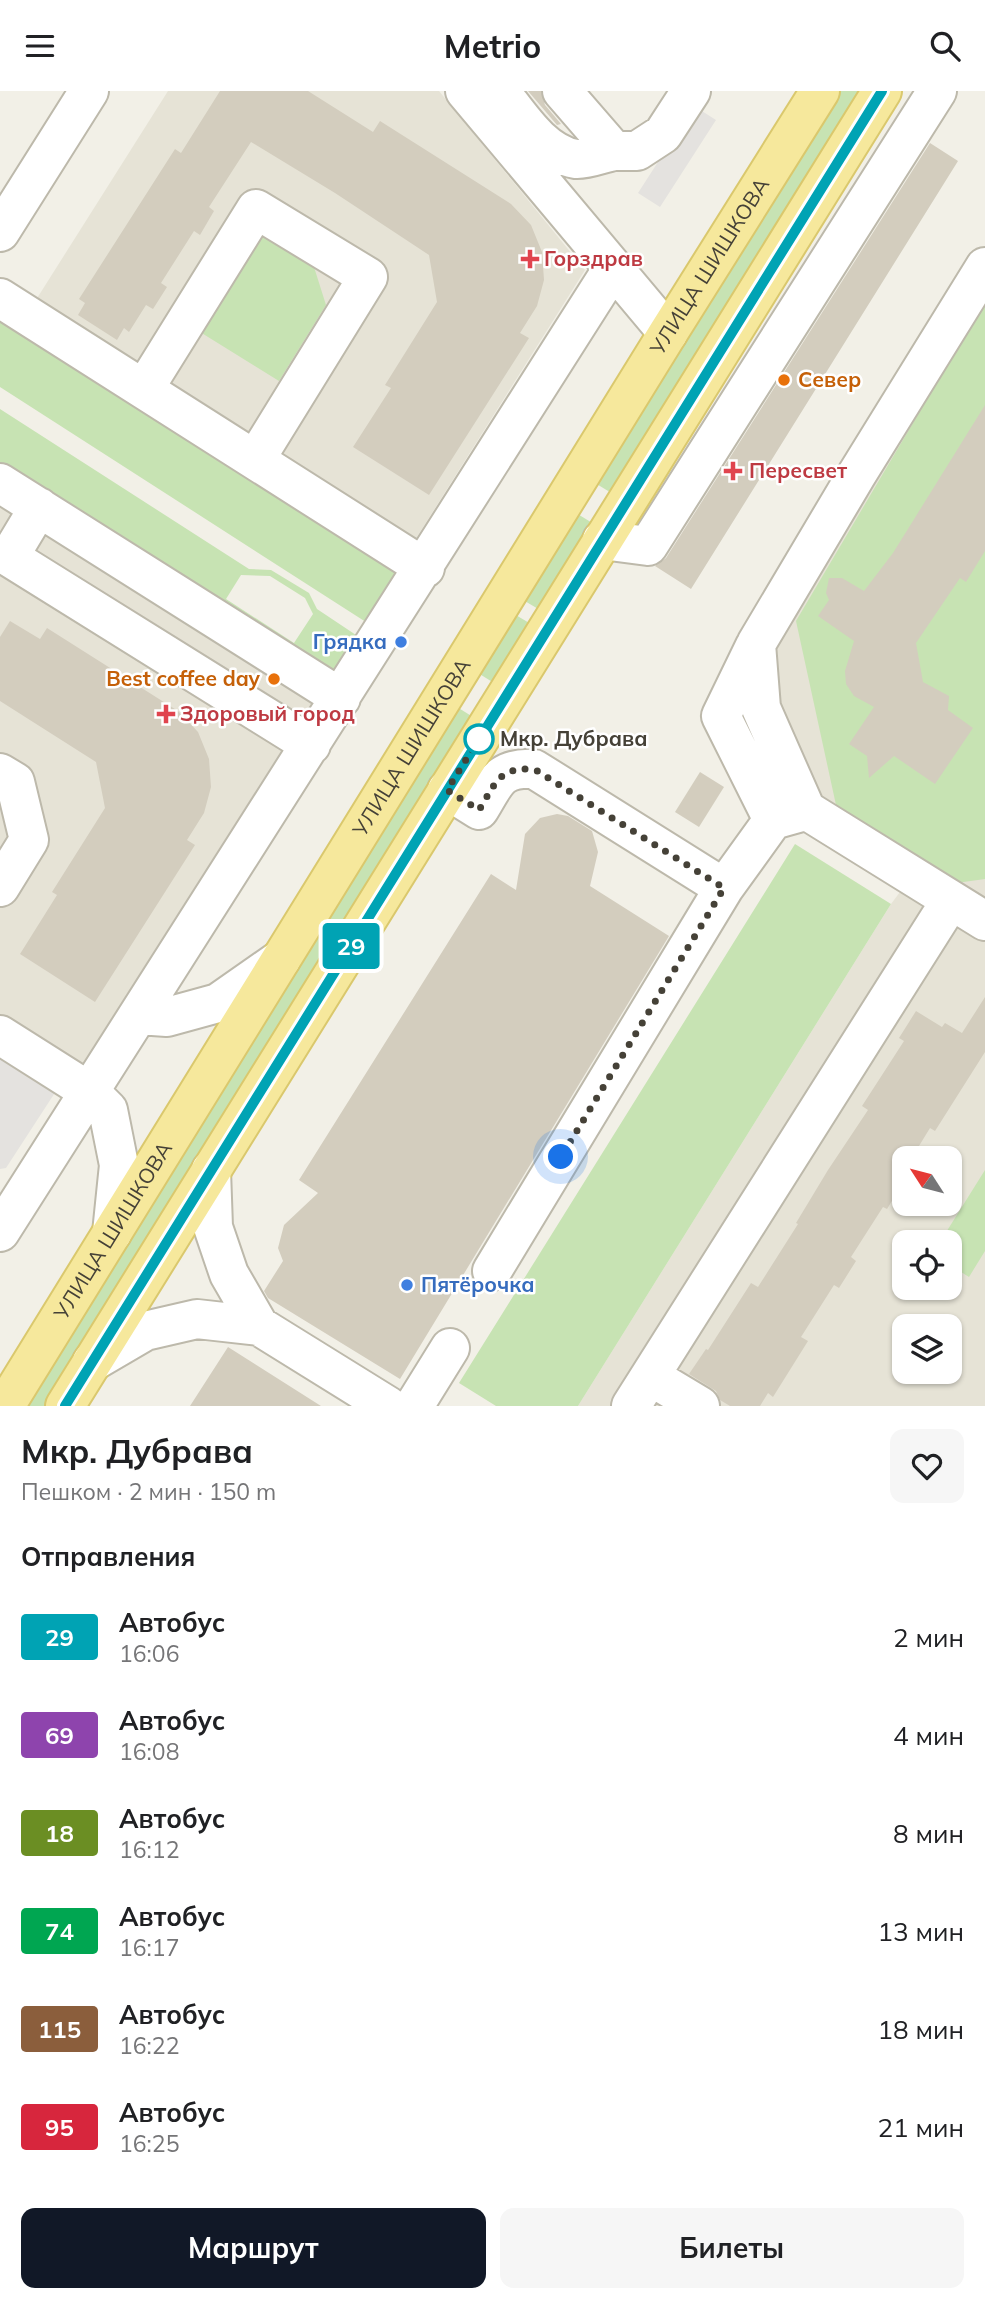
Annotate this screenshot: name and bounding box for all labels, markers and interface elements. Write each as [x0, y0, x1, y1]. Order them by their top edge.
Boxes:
text: Metrio [444, 26, 541, 66]
icon: menu [21, 27, 59, 65]
icon: search [926, 27, 964, 65]
street label: УЛИЦА ШИШКОВА [643, 172, 775, 360]
place label: Горздрав [544, 245, 643, 271]
marker: Горздрав [522, 251, 538, 267]
place label: Север [798, 366, 861, 392]
marker: Север [776, 372, 792, 388]
place label: Пересвет [749, 457, 848, 483]
marker: Пересвет [723, 461, 743, 481]
place label: Грядка [313, 628, 387, 654]
marker: Грядка [393, 634, 409, 650]
street label: УЛИЦА ШИШКОВА [346, 653, 476, 841]
place label: Best coffee day [106, 665, 261, 691]
marker: Best coffee day [266, 671, 282, 687]
place label: Здоровый город [180, 700, 355, 726]
marker: Здоровый город [158, 706, 174, 722]
marker: Мкр. Дубрава [464, 724, 494, 754]
place label: Мкр. Дубрава [500, 725, 648, 751]
line badge: 29 [320, 923, 382, 969]
text: 29 [337, 931, 365, 961]
street label: УЛИЦА ШИШКОВА [47, 1136, 177, 1325]
your location [543, 1139, 578, 1174]
north arrow [892, 1146, 962, 1216]
map controls [892, 1146, 962, 1384]
button: locate [892, 1230, 962, 1300]
place label: Пятёрочка [421, 1271, 535, 1297]
marker: Пятёрочка [399, 1277, 415, 1293]
button: layers [892, 1314, 962, 1384]
button: heart [890, 1429, 964, 1503]
text: Мкр. Дубрава [21, 1430, 253, 1471]
text: Пешком · 2 мин · 150 m [21, 1477, 276, 1506]
text: Отправления [21, 1540, 195, 1573]
text: Автобус [119, 1606, 225, 1639]
text: 2 мин [893, 1621, 964, 1654]
text: 29 [45, 1622, 74, 1652]
text: 16:06 [119, 1639, 179, 1668]
text: Автобус [119, 1704, 225, 1737]
text: 4 мин [893, 1719, 964, 1752]
text: 69 [45, 1720, 74, 1750]
text: 16:08 [119, 1737, 179, 1766]
text: Автобус [119, 1802, 225, 1835]
text: 8 мин [893, 1817, 964, 1850]
text: 18 [45, 1818, 74, 1848]
text: 16:12 [119, 1835, 179, 1864]
text: Автобус [119, 1900, 225, 1933]
text: 13 мин [877, 1915, 964, 1948]
text: 74 [45, 1916, 74, 1946]
text: 16:17 [119, 1933, 179, 1962]
text: Автобус [119, 1998, 225, 2031]
text: 18 мин [877, 2013, 964, 2046]
text: 115 [38, 2014, 81, 2044]
text: 16:22 [119, 2031, 179, 2060]
text: Автобус [119, 2096, 225, 2129]
text: 21 мин [877, 2111, 964, 2144]
text: 95 [45, 2112, 74, 2142]
text: 16:25 [119, 2129, 179, 2158]
button: Маршрут [21, 2208, 486, 2288]
button: Билеты [500, 2208, 964, 2288]

